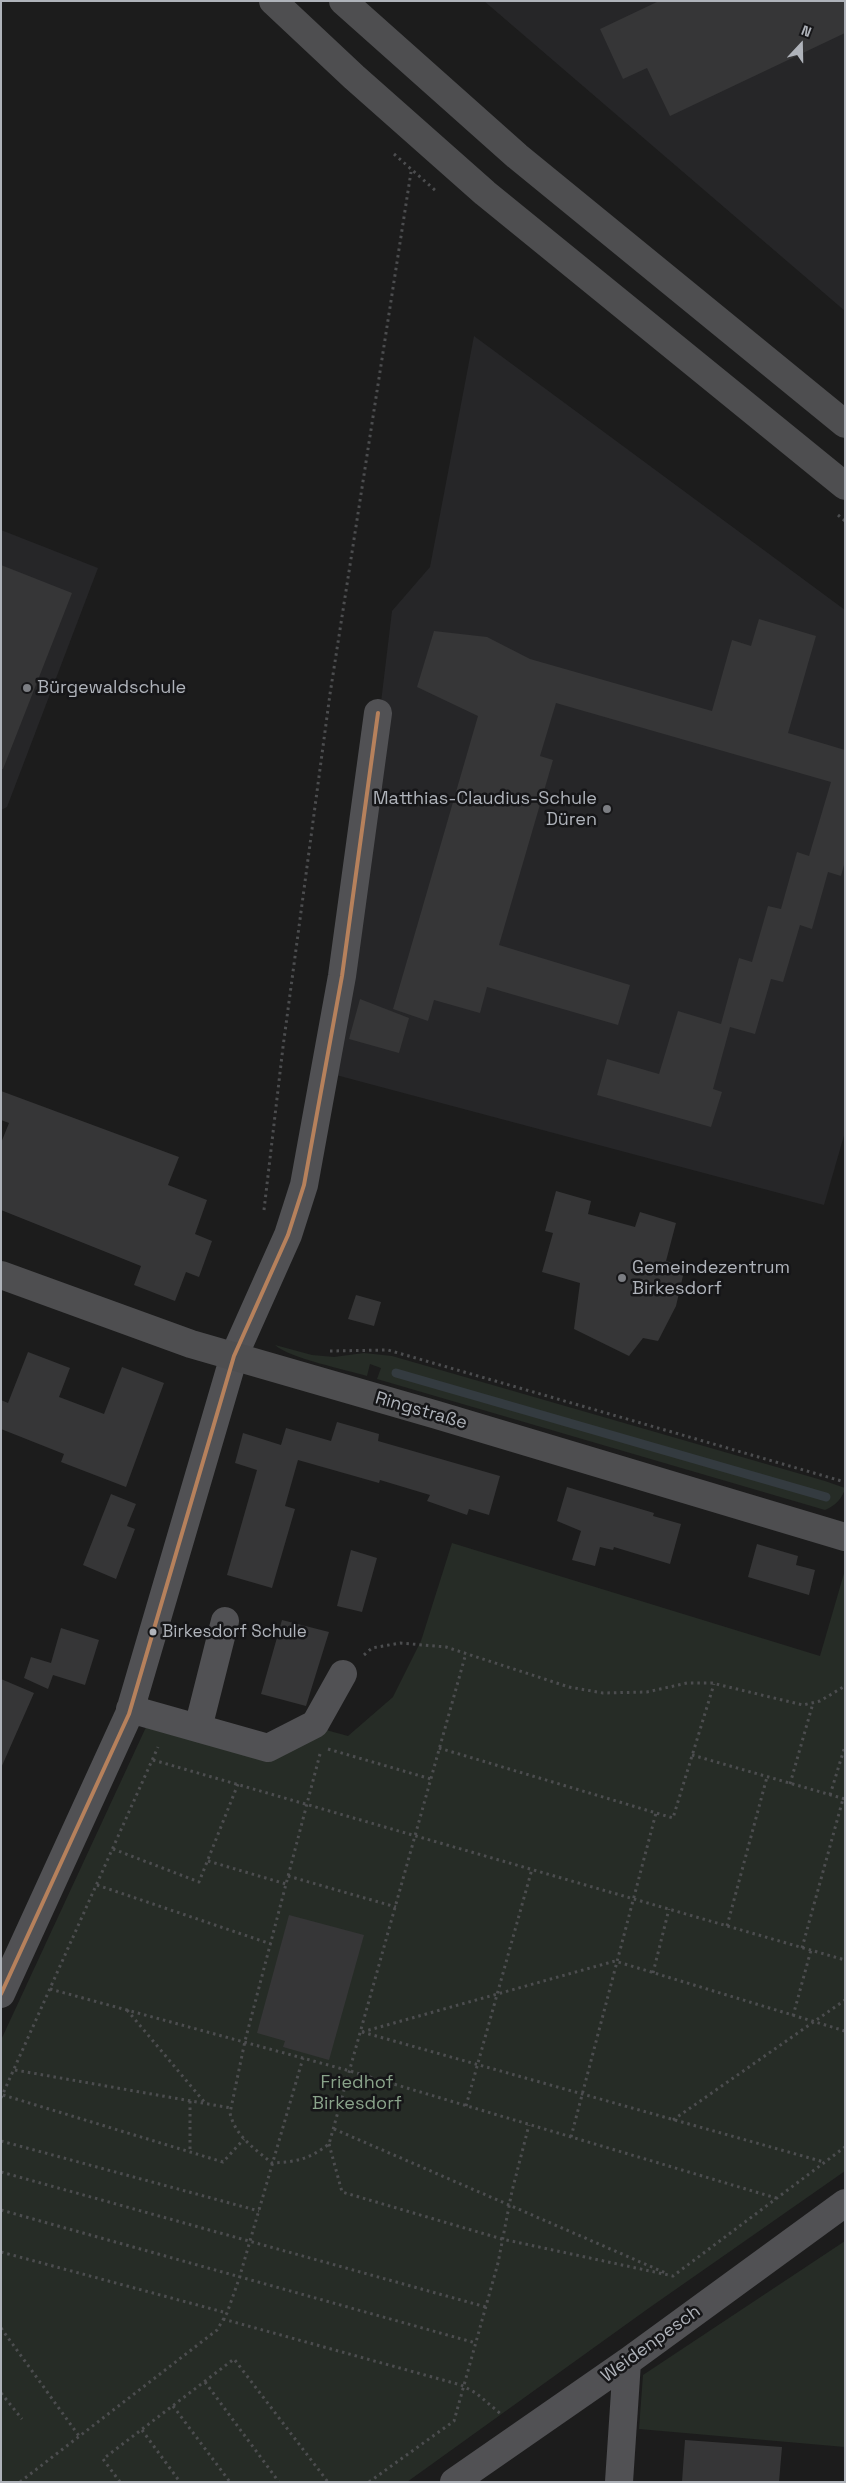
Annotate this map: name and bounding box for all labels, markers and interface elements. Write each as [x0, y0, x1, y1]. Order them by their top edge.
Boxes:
north arrow [776, 20, 826, 70]
text: N [799, 21, 814, 41]
place label: Bürgewaldschule [37, 677, 186, 699]
marker: Bürgewaldschule [21, 682, 33, 694]
place label: Matthias-Claudius-Schule Düren [373, 788, 597, 831]
marker: Matthias-Claudius-Schule Düren [601, 803, 613, 815]
place label: Gemeindezentrum Birkesdorf [632, 1257, 790, 1300]
marker: Gemeindezentrum Birkesdorf [616, 1272, 628, 1284]
street label: Ringstraße [373, 1388, 469, 1434]
place label: Birkesdorf Schule [162, 1622, 307, 1642]
marker: Birkesdorf Schule [148, 1627, 158, 1637]
park label: Friedhof Birkesdorf [312, 2072, 402, 2114]
street label: Weidenpesch [597, 2301, 705, 2387]

